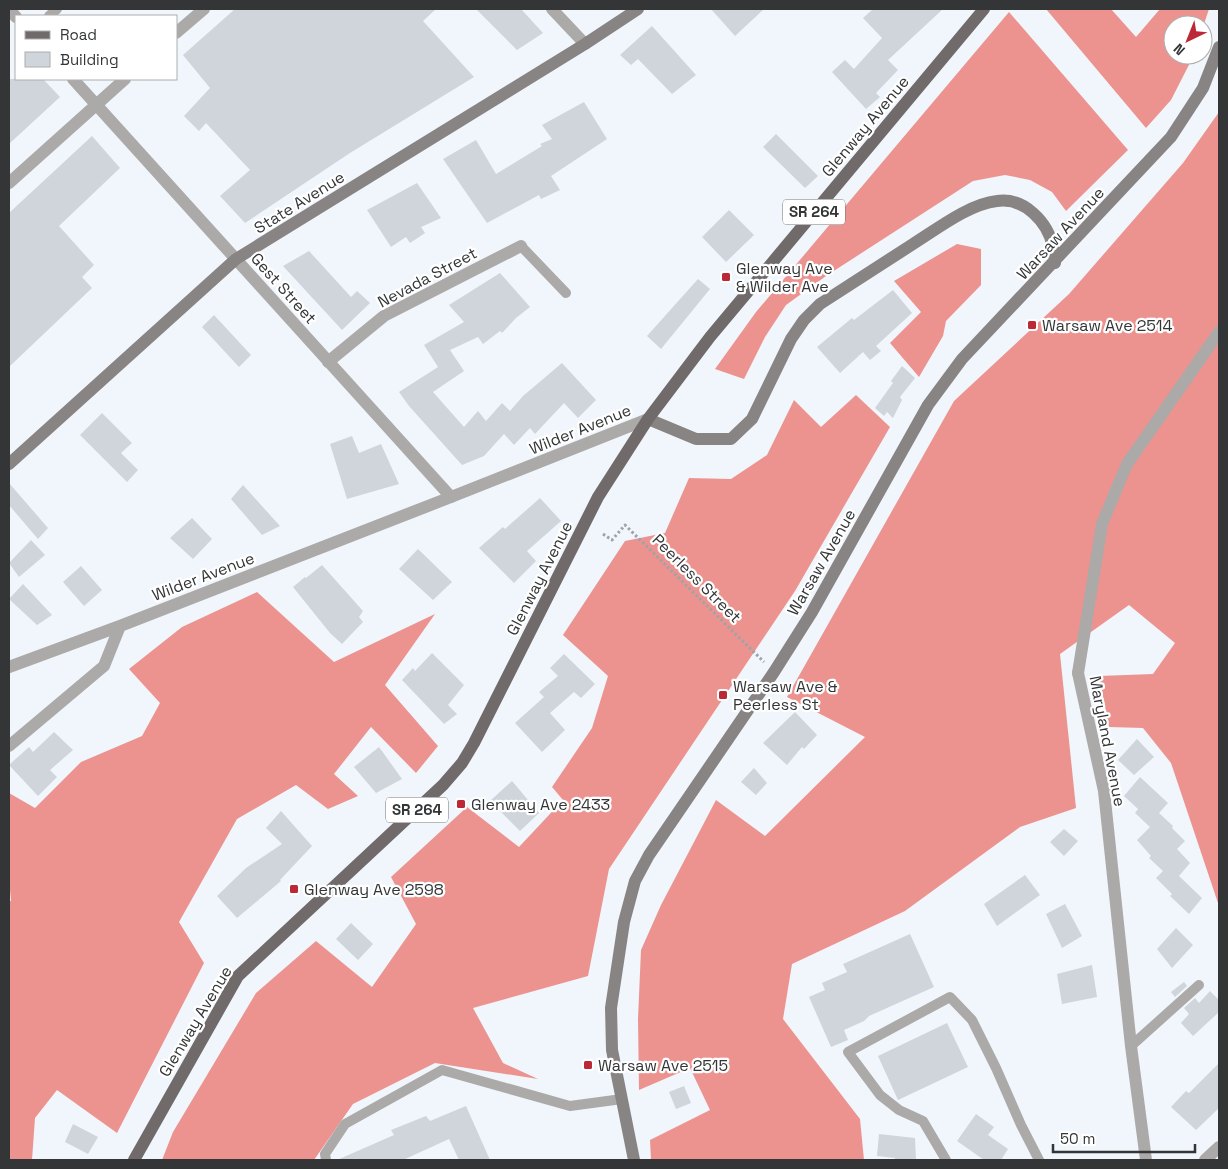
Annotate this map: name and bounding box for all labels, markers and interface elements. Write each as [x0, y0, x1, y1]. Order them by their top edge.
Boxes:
legend [15, 15, 178, 80]
north arrow [1163, 15, 1213, 65]
text: Road [60, 25, 97, 44]
text: N [1170, 40, 1189, 59]
text: Building [60, 50, 119, 69]
street label: Glenway Avenue [817, 71, 914, 181]
street label: State Avenue [250, 166, 348, 239]
street label: Warsaw Avenue [1012, 182, 1109, 284]
road number: SR 264 [783, 200, 845, 224]
street label: Nevada Street [374, 242, 481, 312]
street label: Gest Street [246, 248, 321, 328]
place label: Glenway Ave & Wilder Ave [736, 258, 833, 297]
marker: Glenway Ave & Wilder Ave [720, 271, 732, 283]
place label: Warsaw Ave 2514 [1042, 315, 1172, 336]
marker: Warsaw Ave 2514 [1026, 319, 1038, 331]
street label: Wilder Avenue [526, 399, 634, 459]
street label: Warsaw Avenue [782, 505, 860, 619]
street label: Glenway Avenue [502, 518, 577, 639]
street label: Peerless Street [648, 529, 746, 627]
street label: Wilder Avenue [149, 547, 257, 606]
street label: Maryland Avenue [1085, 674, 1130, 808]
place label: Warsaw Ave & Peerless St [733, 676, 838, 715]
marker: Warsaw Ave & Peerless St [717, 689, 729, 701]
place label: Glenway Ave 2433 [471, 794, 610, 815]
road number: SR 264 [386, 798, 448, 822]
marker: Glenway Ave 2433 [455, 798, 467, 810]
place label: Glenway Ave 2598 [304, 879, 444, 900]
marker: Glenway Ave 2598 [288, 883, 300, 895]
street label: Glenway Avenue [154, 962, 237, 1080]
place label: Warsaw Ave 2515 [598, 1055, 728, 1076]
marker: Warsaw Ave 2515 [582, 1059, 594, 1071]
scale bar [1053, 1122, 1196, 1154]
text: 50 m [1060, 1129, 1095, 1148]

